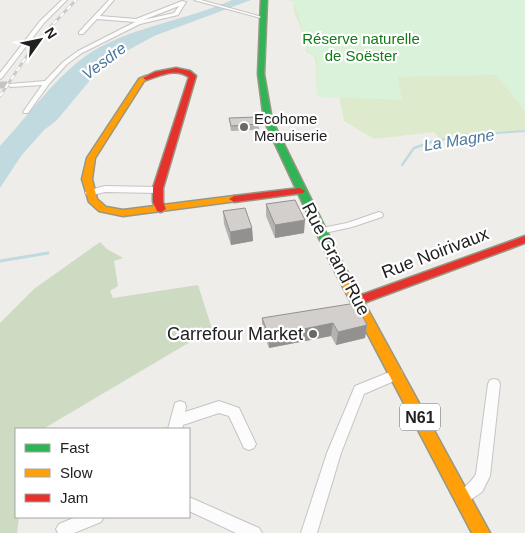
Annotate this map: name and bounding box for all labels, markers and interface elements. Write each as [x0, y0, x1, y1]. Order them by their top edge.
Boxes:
north arrow [15, 15, 65, 65]
text: N [41, 24, 60, 42]
park label: Réserve naturelle de Soëster [302, 30, 420, 64]
water label: Vesdre [79, 39, 129, 83]
place label: Ecohome Menuiserie [254, 110, 327, 144]
marker: Ecohome Menuiserie [238, 121, 250, 133]
water label: La Magne [423, 126, 496, 154]
street label: Rue Grand'Rue [298, 199, 374, 319]
street label: Rue Noirivaux [379, 223, 491, 283]
place label: Carrefour Market [167, 324, 303, 344]
marker: Carrefour Market [307, 328, 319, 340]
road number: N61 [400, 404, 440, 431]
legend [15, 428, 190, 518]
text: Fast [60, 439, 90, 456]
text: Slow [60, 464, 93, 481]
text: Jam [60, 489, 88, 506]

